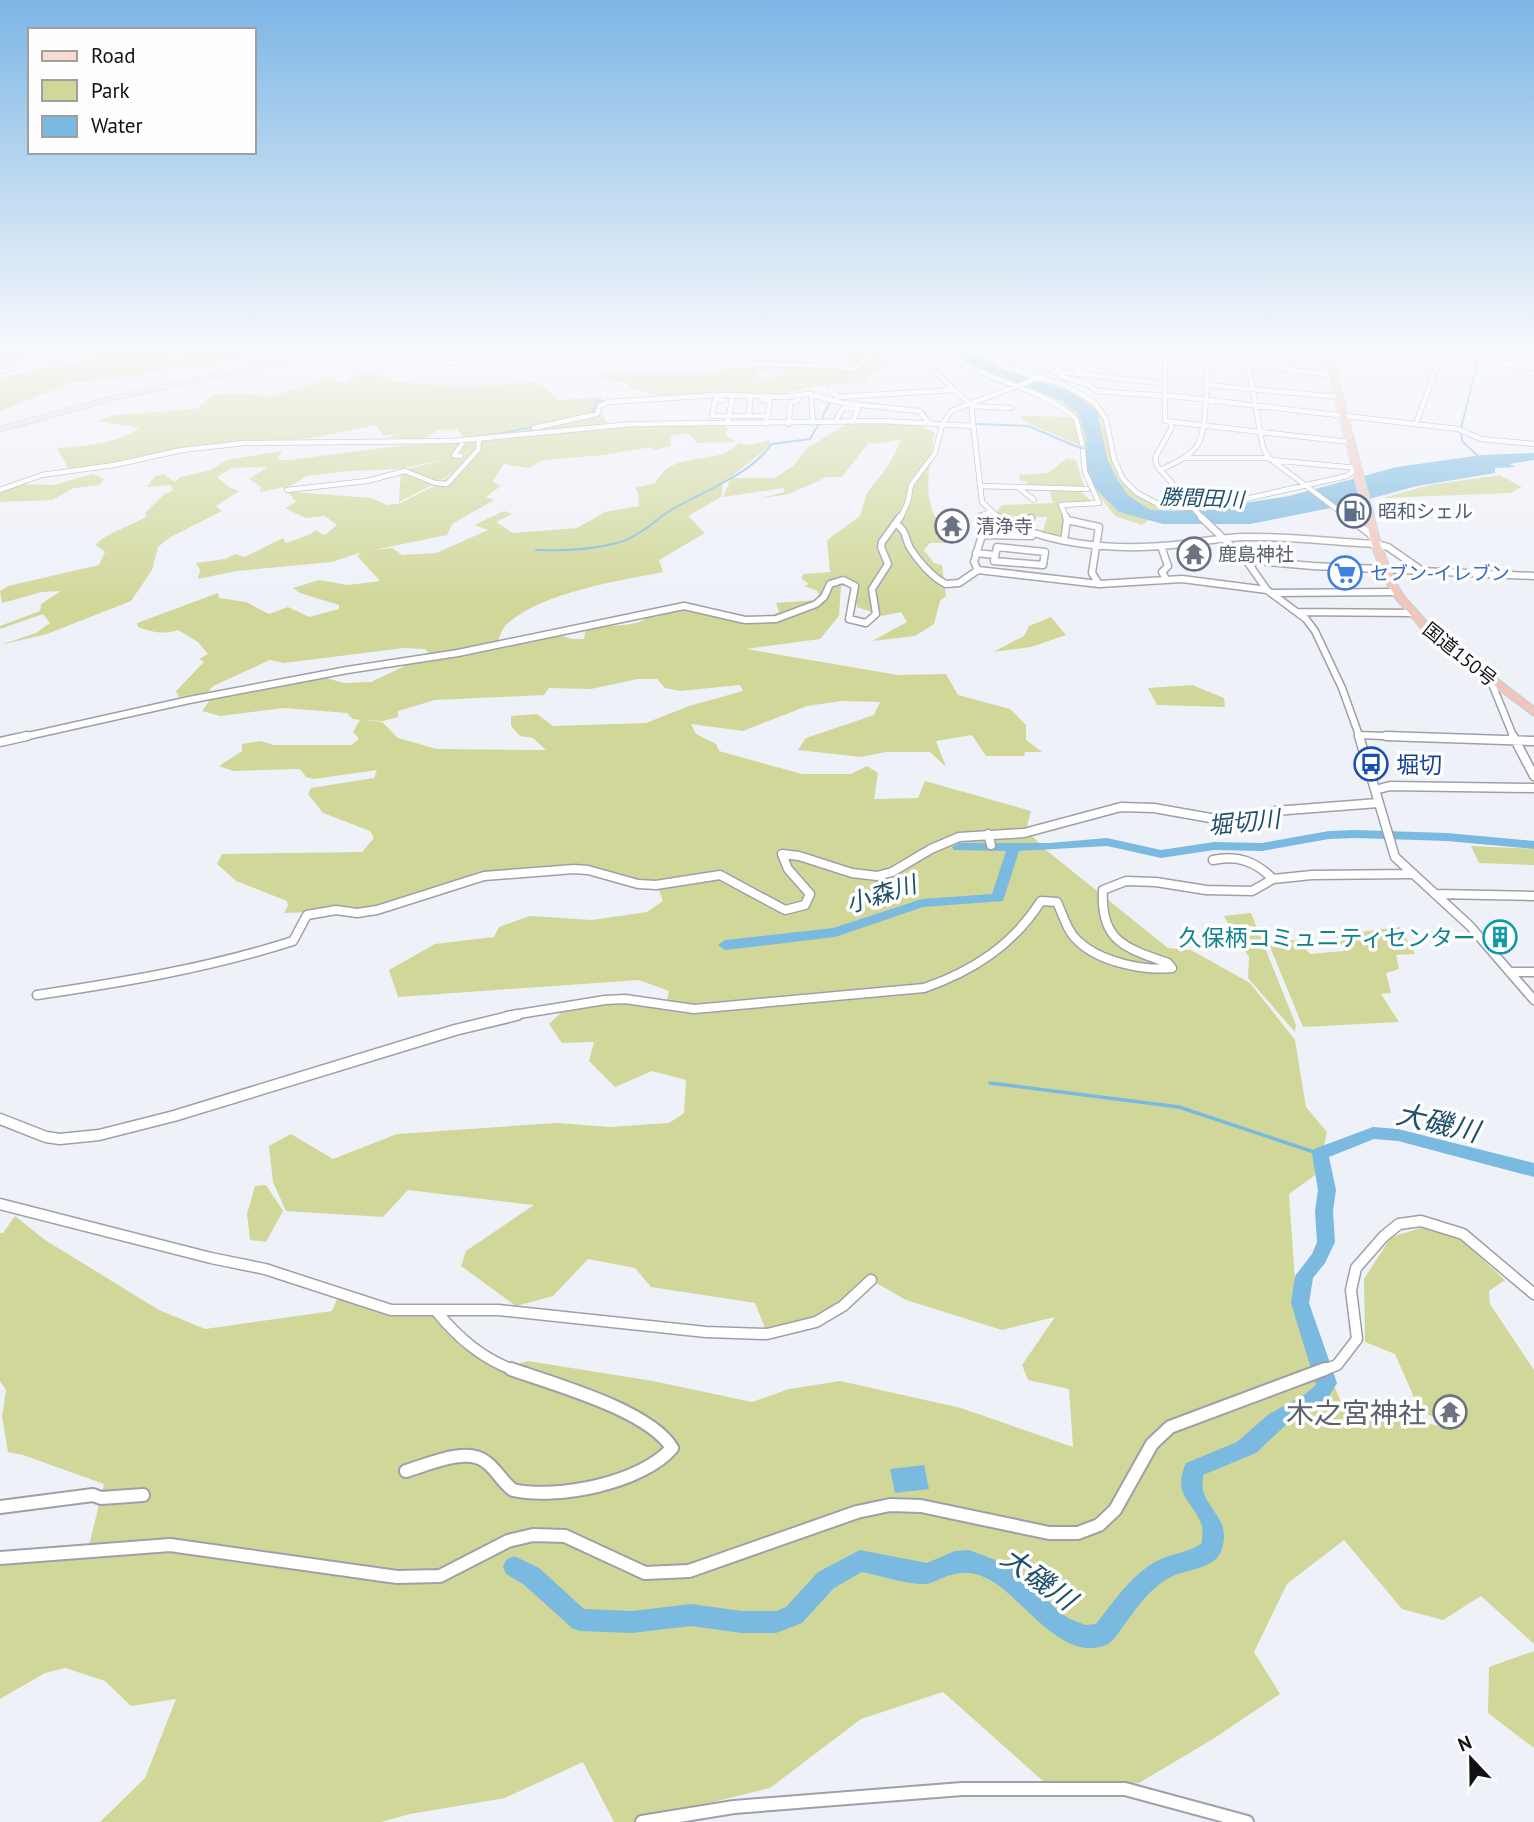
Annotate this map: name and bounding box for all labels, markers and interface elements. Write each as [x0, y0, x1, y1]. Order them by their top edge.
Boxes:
legend [28, 28, 256, 154]
text: Road [91, 42, 135, 69]
text: Park [91, 77, 130, 104]
text: Water [91, 112, 143, 139]
water label: 勝間田川 [1160, 483, 1246, 513]
fuel station icon: 昭和シェル [1335, 492, 1373, 530]
place label: 昭和シェル [1378, 499, 1473, 523]
temple icon: 清浄寺 [933, 507, 971, 545]
place label: 清浄寺 [976, 514, 1033, 538]
temple icon: 鹿島神社 [1175, 535, 1213, 573]
place label: 鹿島神社 [1218, 542, 1294, 566]
supermarket icon: セブン-イレブン [1326, 554, 1364, 592]
place label: セブン-イレブン [1370, 561, 1510, 585]
street label: 国道150号 [1418, 617, 1502, 691]
bus stop icon: 堀切 [1352, 745, 1390, 783]
place label: 堀切 [1396, 750, 1442, 779]
water label: 堀切川 [1207, 803, 1284, 841]
water label: 小森川 [842, 868, 923, 919]
building icon: 久保柄コミュニティセンター [1481, 918, 1519, 956]
place label: 久保柄コミュニティセンター [1178, 923, 1476, 952]
water label: 大磯川 [1393, 1095, 1486, 1150]
temple icon: 木之宮神社 [1431, 1393, 1469, 1431]
place label: 木之宮神社 [1286, 1394, 1426, 1431]
water label: 大磯川 [994, 1538, 1086, 1619]
north arrow [1436, 1724, 1506, 1794]
text: N [1454, 1730, 1475, 1757]

